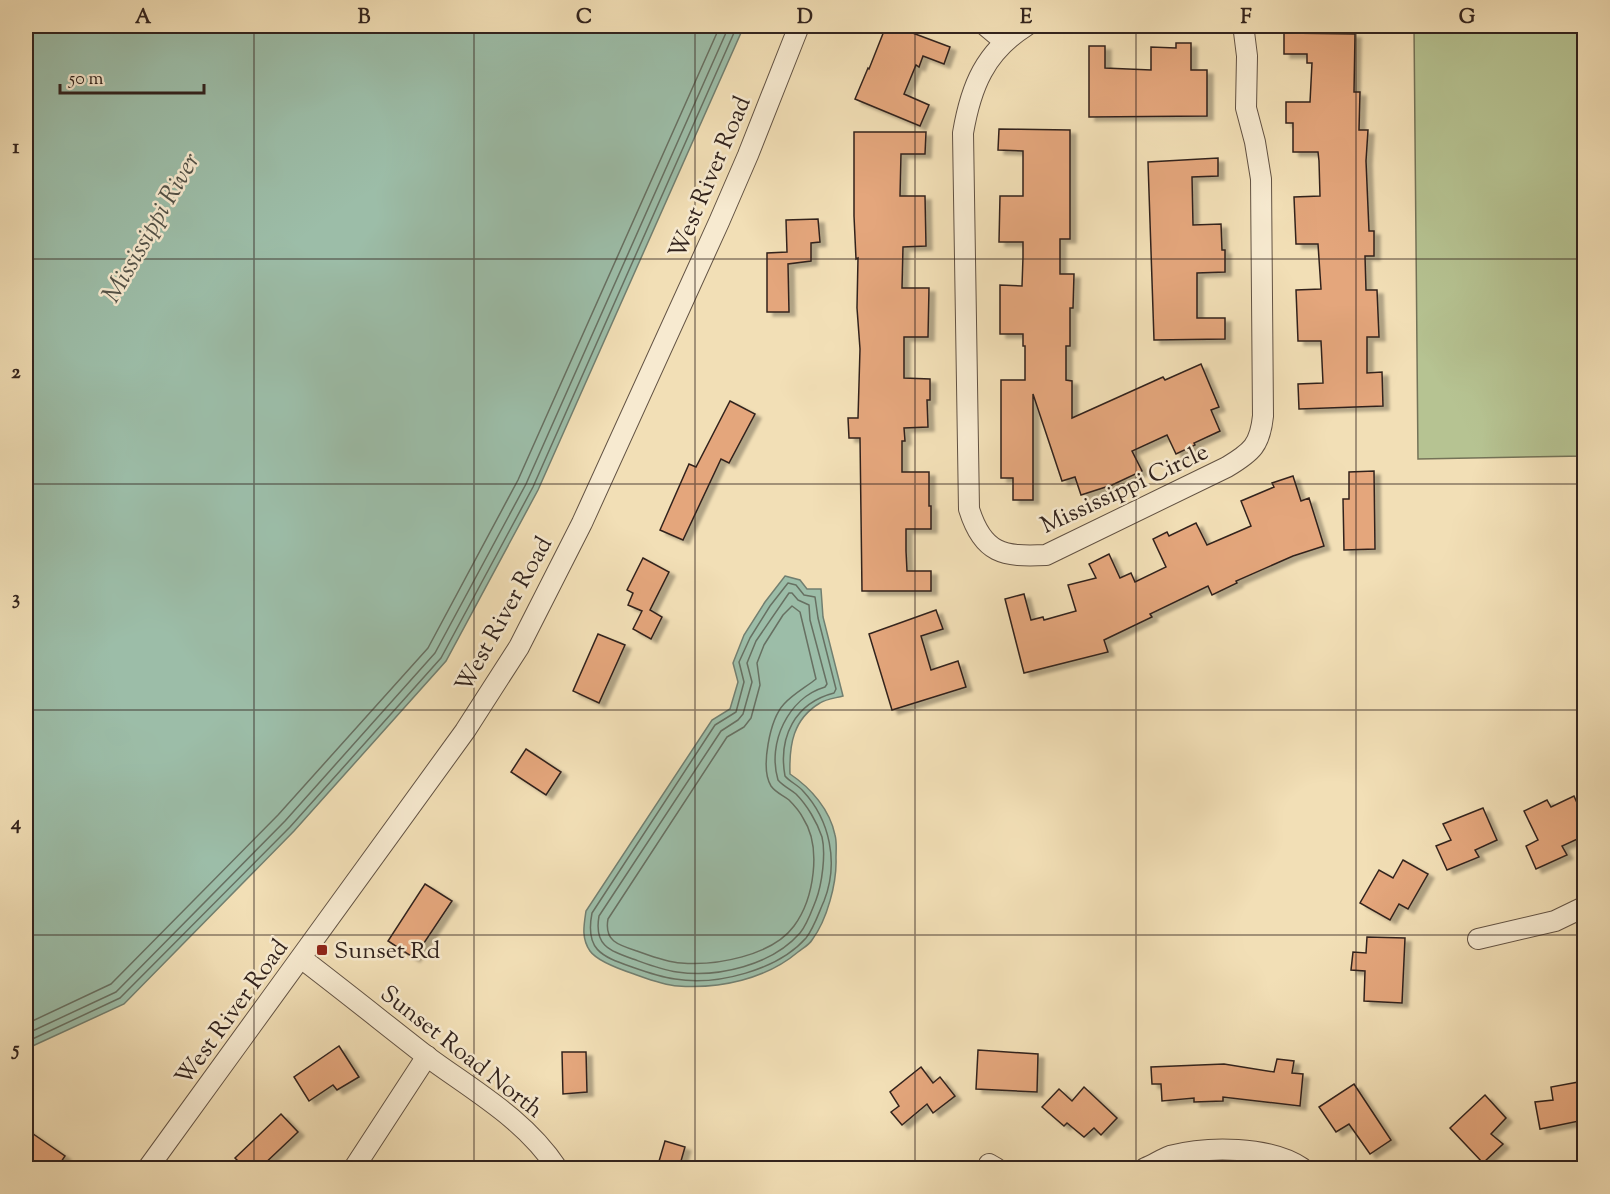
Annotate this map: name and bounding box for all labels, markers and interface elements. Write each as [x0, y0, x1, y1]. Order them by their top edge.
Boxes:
text: A [135, 4, 152, 33]
text: B [358, 4, 371, 33]
text: C [576, 4, 592, 33]
text: D [797, 4, 813, 33]
text: E [1020, 4, 1033, 33]
text: F [1240, 4, 1252, 33]
text: G [1459, 4, 1476, 33]
scale bar [60, 57, 204, 95]
text: 50 m [68, 67, 104, 93]
street label: West River Road [661, 91, 761, 264]
text: 1 [13, 134, 20, 163]
water label: Mississippi River [94, 146, 210, 310]
text: 2 [11, 359, 21, 388]
street label: Mississippi Circle [1035, 436, 1214, 544]
street label: West River Road [448, 531, 562, 699]
text: 3 [12, 585, 20, 614]
text: 4 [10, 810, 21, 839]
street label: West River Road [168, 933, 298, 1093]
place label: Sunset Rd [334, 935, 441, 969]
marker: Sunset Rd [315, 943, 329, 957]
street label: Sunset Road North [372, 978, 549, 1127]
text: 5 [11, 1036, 20, 1065]

